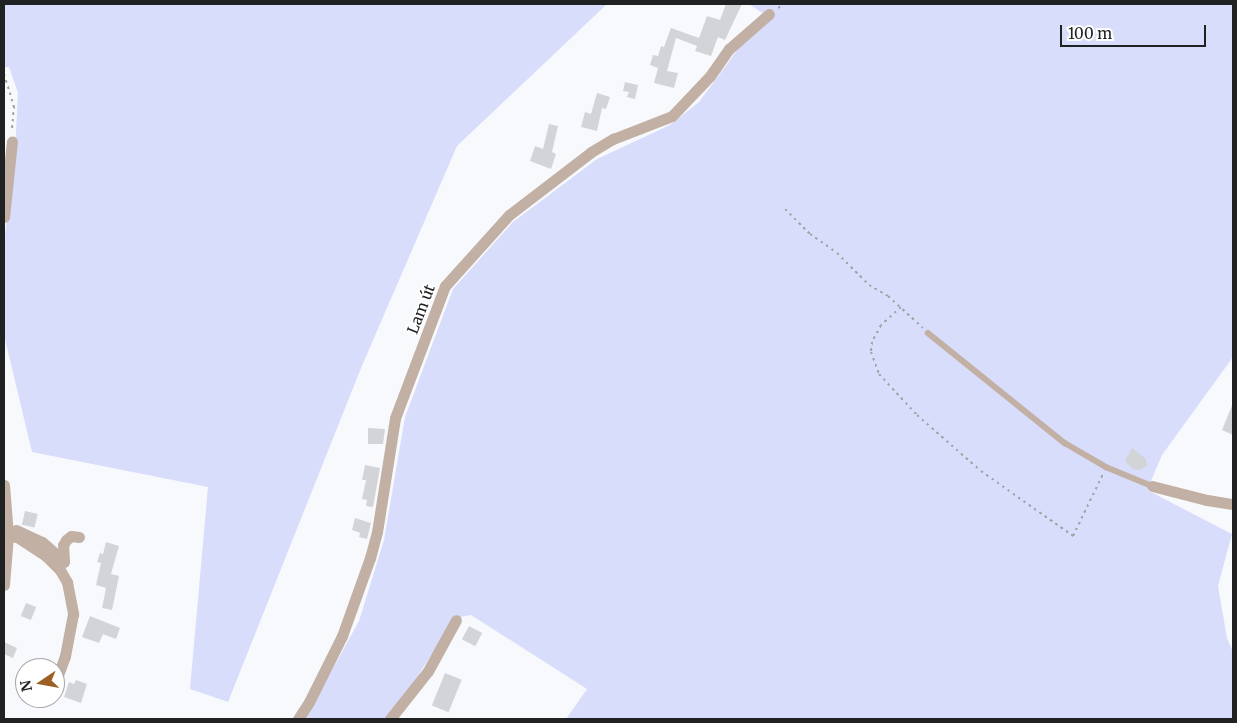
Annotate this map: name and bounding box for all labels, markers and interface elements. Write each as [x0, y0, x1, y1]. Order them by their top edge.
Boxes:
scale bar [1062, 15, 1208, 47]
text: 100 m [1068, 24, 1112, 43]
street label: Lam út [403, 282, 439, 336]
north arrow [15, 658, 65, 708]
text: N [16, 679, 36, 693]

